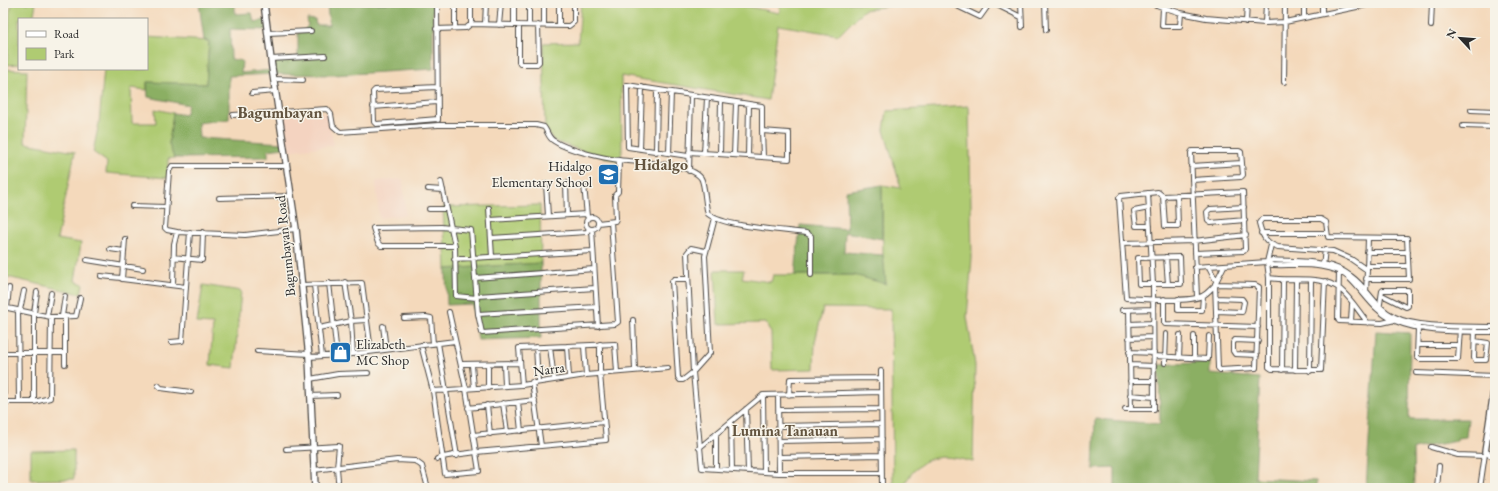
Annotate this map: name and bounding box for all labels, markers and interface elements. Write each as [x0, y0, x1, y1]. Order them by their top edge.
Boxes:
legend [18, 18, 148, 70]
north arrow [1440, 18, 1480, 58]
text: Road [54, 26, 80, 42]
text: N [1443, 26, 1459, 41]
text: Park [54, 46, 75, 62]
district label: Bagumbayan [237, 102, 323, 123]
district label: Hidalgo [634, 154, 688, 175]
place label: Hidalgo Elementary School [492, 157, 593, 191]
school or university icon: Hidalgo Elementary School [595, 161, 621, 187]
street label: Bagumbayan Road [271, 194, 299, 297]
place label: Elizabeth MC Shop [356, 335, 409, 369]
shop icon: Elizabeth MC Shop [327, 339, 353, 365]
street label: Narra [532, 358, 566, 380]
district label: Lumina Tanauan [732, 421, 839, 440]

